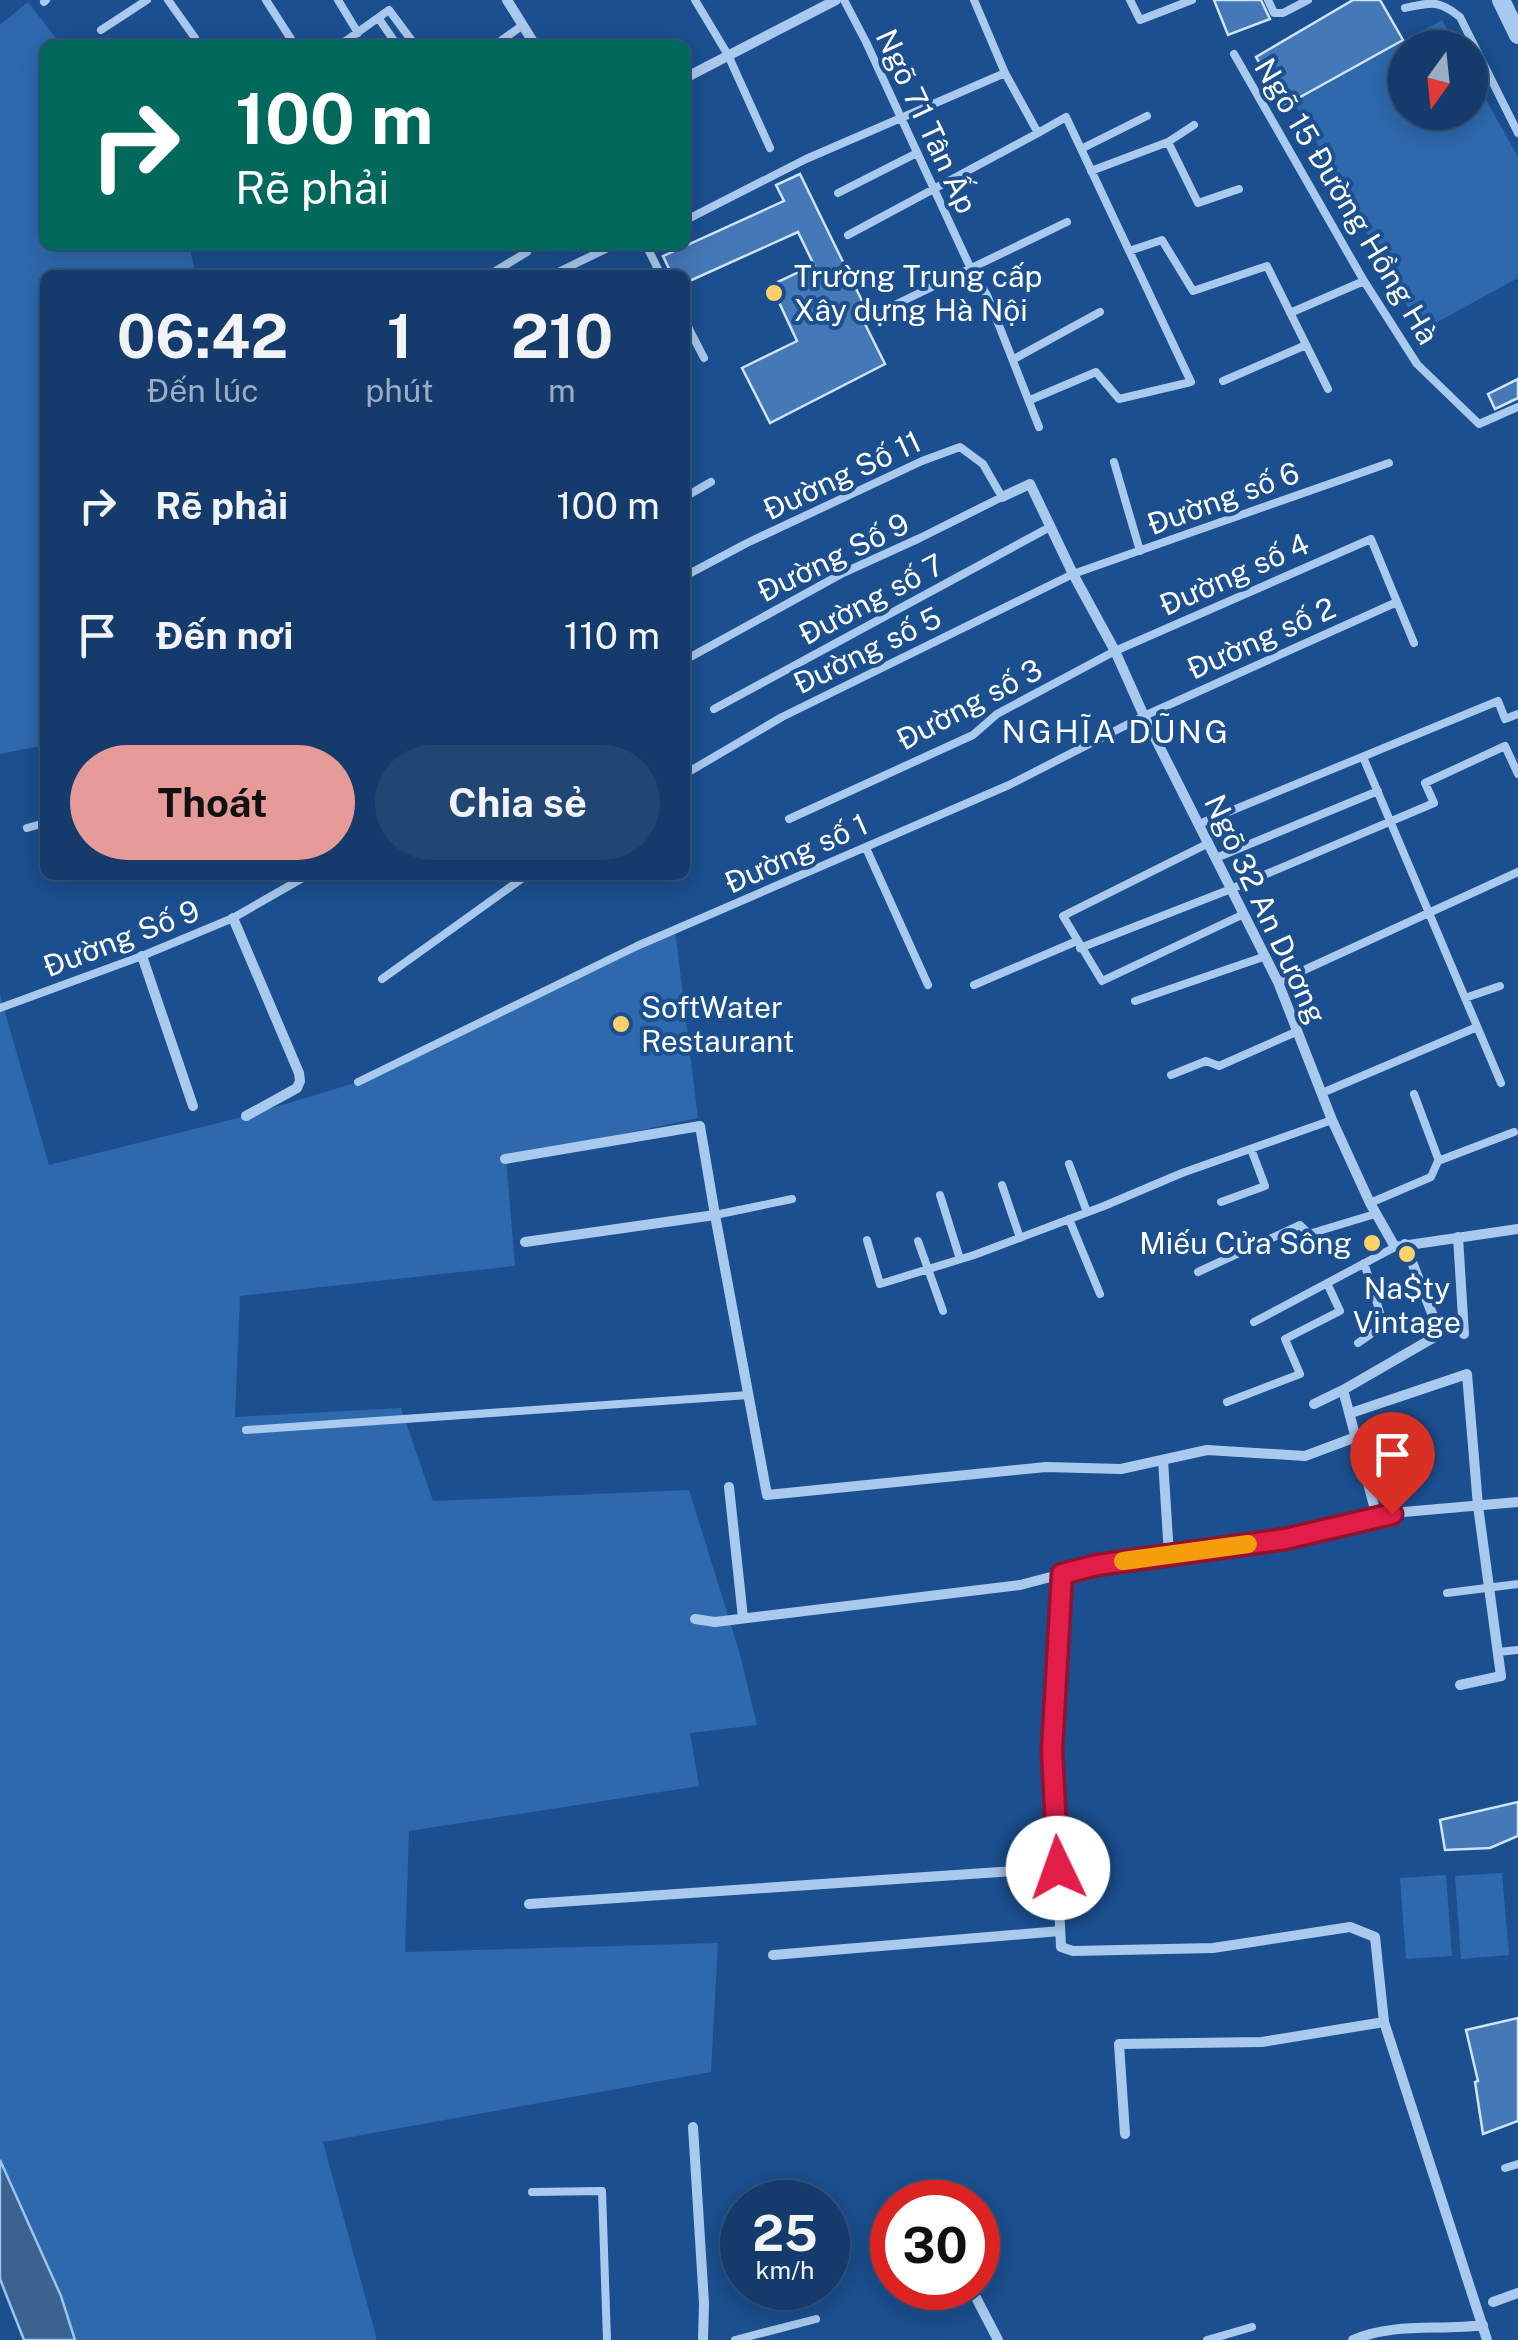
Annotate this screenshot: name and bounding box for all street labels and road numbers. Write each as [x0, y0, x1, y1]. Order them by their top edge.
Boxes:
street label: Ngõ 71 Tân Ấp [869, 22, 987, 219]
street label: Ngõ 15 Đường Hồng Hà [1247, 51, 1447, 351]
street label: Đường Số 11 [757, 423, 927, 527]
street label: Đường số 6 [1142, 454, 1304, 542]
street label: Đường Số 9 [751, 505, 915, 609]
street label: Đường số 4 [1154, 525, 1314, 623]
street label: Đường số 7 [792, 546, 950, 652]
street label: Đường số 2 [1181, 589, 1341, 687]
street label: Đường số 5 [787, 599, 947, 701]
street label: Đường số 3 [890, 651, 1048, 757]
street label: Ngõ 32 An Dương [1197, 789, 1335, 1029]
street label: Đường số 1 [719, 805, 873, 901]
street label: Đường Số 9 [38, 892, 204, 984]

